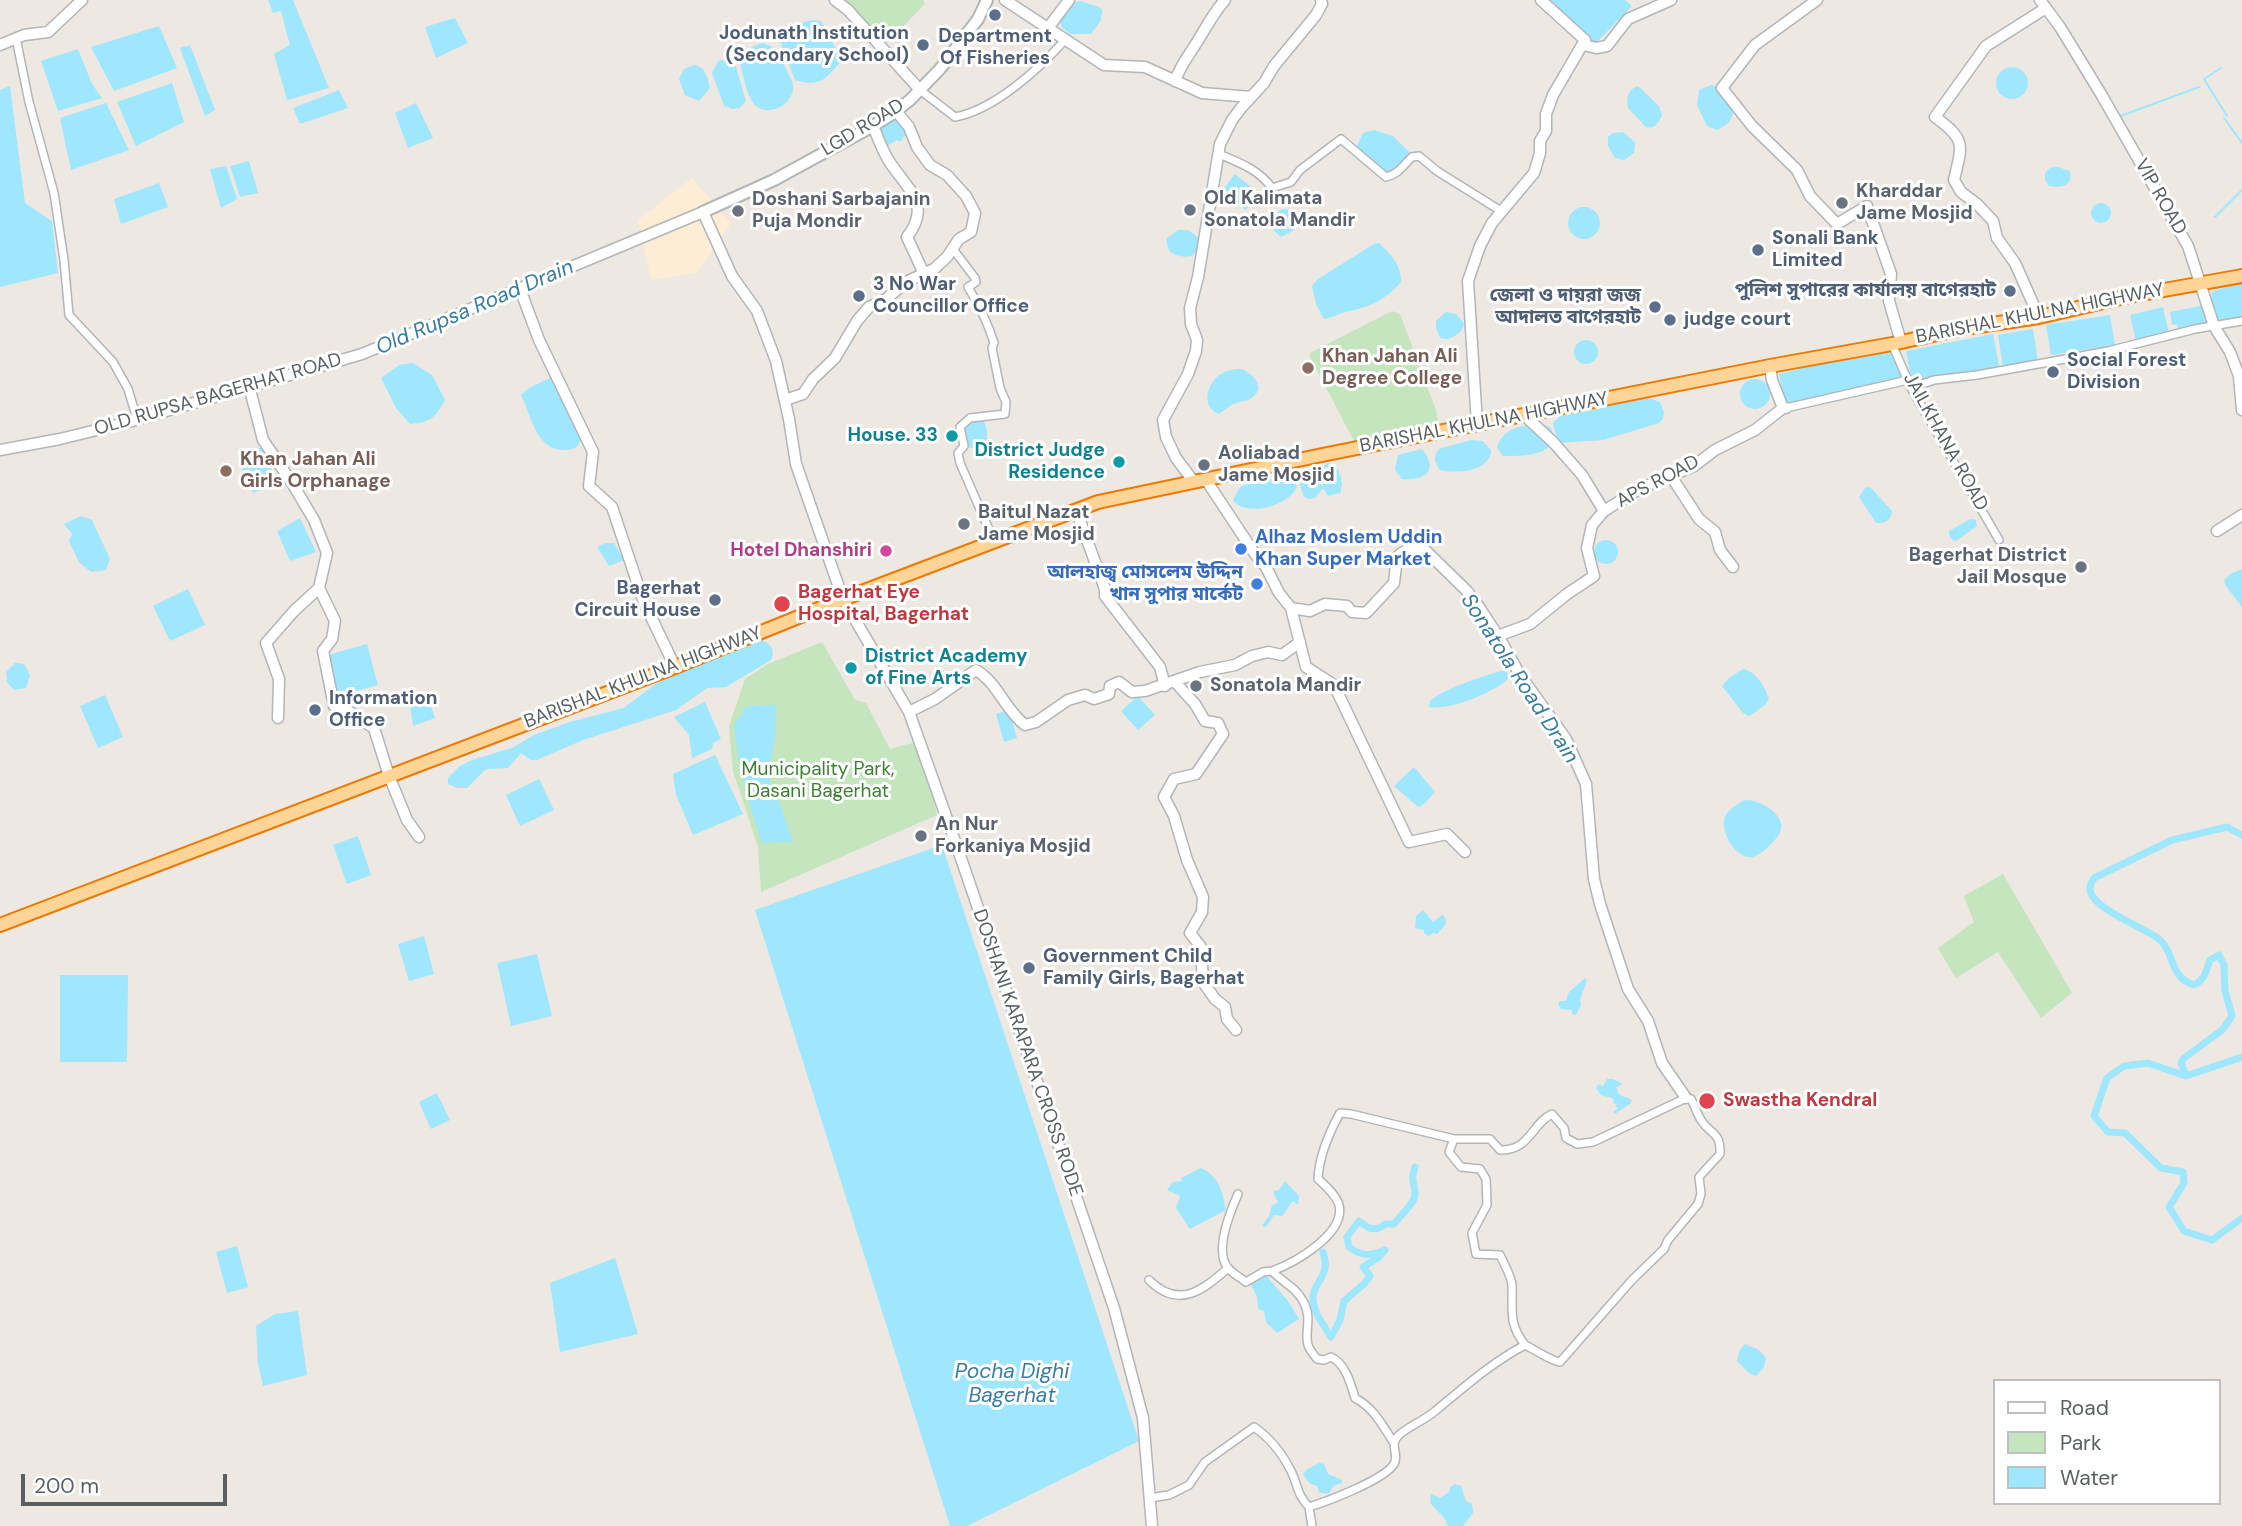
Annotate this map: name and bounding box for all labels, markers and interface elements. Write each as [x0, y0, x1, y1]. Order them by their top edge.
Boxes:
marker: Department Of Fisheries [987, 7, 1003, 23]
place label: Jodunath Institution (Secondary School) [719, 23, 909, 67]
place label: Department Of Fisheries [938, 26, 1052, 70]
marker: Jodunath Institution (Secondary School) [915, 37, 931, 53]
street label: LGD ROAD [818, 95, 908, 161]
street label: VIP ROAD [2129, 155, 2191, 239]
place label: Kharddar Jame Mosjid [1856, 181, 1973, 225]
place label: Old Kalimata Sonatola Mandir [1204, 188, 1355, 232]
place label: Doshani Sarbajanin Puja Mondir [752, 189, 930, 233]
marker: Kharddar Jame Mosjid [1834, 195, 1850, 211]
marker: Old Kalimata Sonatola Mandir [1182, 202, 1198, 218]
marker: Doshani Sarbajanin Puja Mondir [730, 203, 746, 219]
place label: Sonali Bank Limited [1772, 228, 1879, 272]
marker: Sonali Bank Limited [1750, 242, 1766, 258]
water label: Old Rupsa Road Drain [372, 255, 578, 361]
place label: 3 No War Councillor Office [873, 274, 1029, 318]
street label: BARISHAL KHULNA HIGHWAY [1914, 279, 2166, 349]
place label: পুলিশ সুপারের কার্যালয় বাগেরহাট [1735, 280, 1996, 302]
marker: পুলিশ সুপারের কার্যালয় বাগেরহাট [2002, 283, 2018, 299]
place label: জেলা ও দায়রা জজ আদালত বাগেরহাট [1489, 285, 1641, 329]
marker: 3 No War Councillor Office [851, 288, 867, 304]
marker: জেলা ও দায়রা জজ আদালত বাগেরহাট [1647, 299, 1663, 315]
place label: judge court [1684, 309, 1791, 331]
marker: judge court [1662, 312, 1678, 328]
place label: Khan Jahan Ali Degree College [1322, 346, 1462, 390]
street label: OLD RUPSA BAGERHAT ROAD [92, 349, 344, 441]
place label: Social Forest Division [2067, 350, 2186, 394]
marker: Khan Jahan Ali Degree College [1300, 360, 1316, 376]
marker: Social Forest Division [2045, 364, 2061, 380]
street label: JAILKHANA ROAD [1898, 369, 1992, 515]
street label: BARISHAL KHULNA HIGHWAY [1358, 388, 1610, 458]
place label: House. 33 [847, 425, 938, 447]
marker: House. 33 [944, 428, 960, 444]
place label: District Judge Residence [974, 440, 1105, 484]
place label: Aoliabad Jame Mosjid [1218, 443, 1335, 487]
place label: Khan Jahan Ali Girls Orphanage [240, 449, 391, 493]
street label: APS ROAD [1613, 451, 1703, 513]
marker: District Judge Residence [1111, 454, 1127, 470]
marker: Aoliabad Jame Mosjid [1196, 457, 1212, 473]
marker: Khan Jahan Ali Girls Orphanage [218, 463, 234, 479]
place label: Baitul Nazat Jame Mosjid [978, 502, 1095, 546]
marker: Baitul Nazat Jame Mosjid [956, 516, 972, 532]
place label: Alhaz Moslem Uddin Khan Super Market [1255, 527, 1442, 571]
place label: Hotel Dhanshiri [730, 540, 872, 562]
marker: Alhaz Moslem Uddin Khan Super Market [1233, 541, 1249, 557]
marker: Hotel Dhanshiri [878, 543, 894, 559]
place label: Bagerhat District Jail Mosque [1909, 545, 2067, 589]
marker: Bagerhat District Jail Mosque [2073, 559, 2089, 575]
place label: আলহাজ্ব মোসলেম উদ্দিন খান সুপার মার্কেট [1047, 562, 1243, 606]
marker: আলহাজ্ব মোসলেম উদ্দিন খান সুপার মার্কেট [1249, 576, 1265, 592]
place label: Bagerhat Circuit House [575, 578, 701, 622]
place label: Bagerhat Eye Hospital, Bagerhat [798, 582, 969, 626]
water label: Sonatola Road Drain [1455, 589, 1583, 769]
marker: Bagerhat Circuit House [707, 592, 723, 608]
marker: Bagerhat Eye Hospital, Bagerhat [772, 594, 792, 614]
street label: BARISHAL KHULNA HIGHWAY [521, 622, 765, 734]
place label: District Academy of Fine Arts [865, 646, 1027, 690]
marker: District Academy of Fine Arts [843, 660, 859, 676]
place label: Sonatola Mandir [1210, 675, 1361, 697]
marker: Sonatola Mandir [1188, 678, 1204, 694]
place label: Information Office [329, 688, 438, 732]
marker: Information Office [307, 702, 323, 718]
park label: Municipality Park, Dasani Bagerhat [742, 759, 894, 803]
place label: An Nur Forkaniya Mosjid [935, 814, 1091, 858]
marker: An Nur Forkaniya Mosjid [913, 828, 929, 844]
street label: DOSHANI KARAPARA CROSS RODE [967, 907, 1087, 1199]
place label: Government Child Family Girls, Bagerhat [1043, 946, 1244, 990]
marker: Government Child Family Girls, Bagerhat [1021, 960, 1037, 976]
place label: Swastha Kendral [1723, 1090, 1877, 1112]
marker: Swastha Kendral [1697, 1091, 1717, 1111]
water label: Pocha Dighi Bagerhat [955, 1359, 1069, 1409]
legend [1994, 1379, 2221, 1505]
text: Road [2060, 1394, 2109, 1422]
text: Park [2060, 1429, 2101, 1457]
scale bar [24, 1460, 231, 1504]
text: Water [2060, 1464, 2118, 1492]
text: 200 m [34, 1472, 99, 1500]

